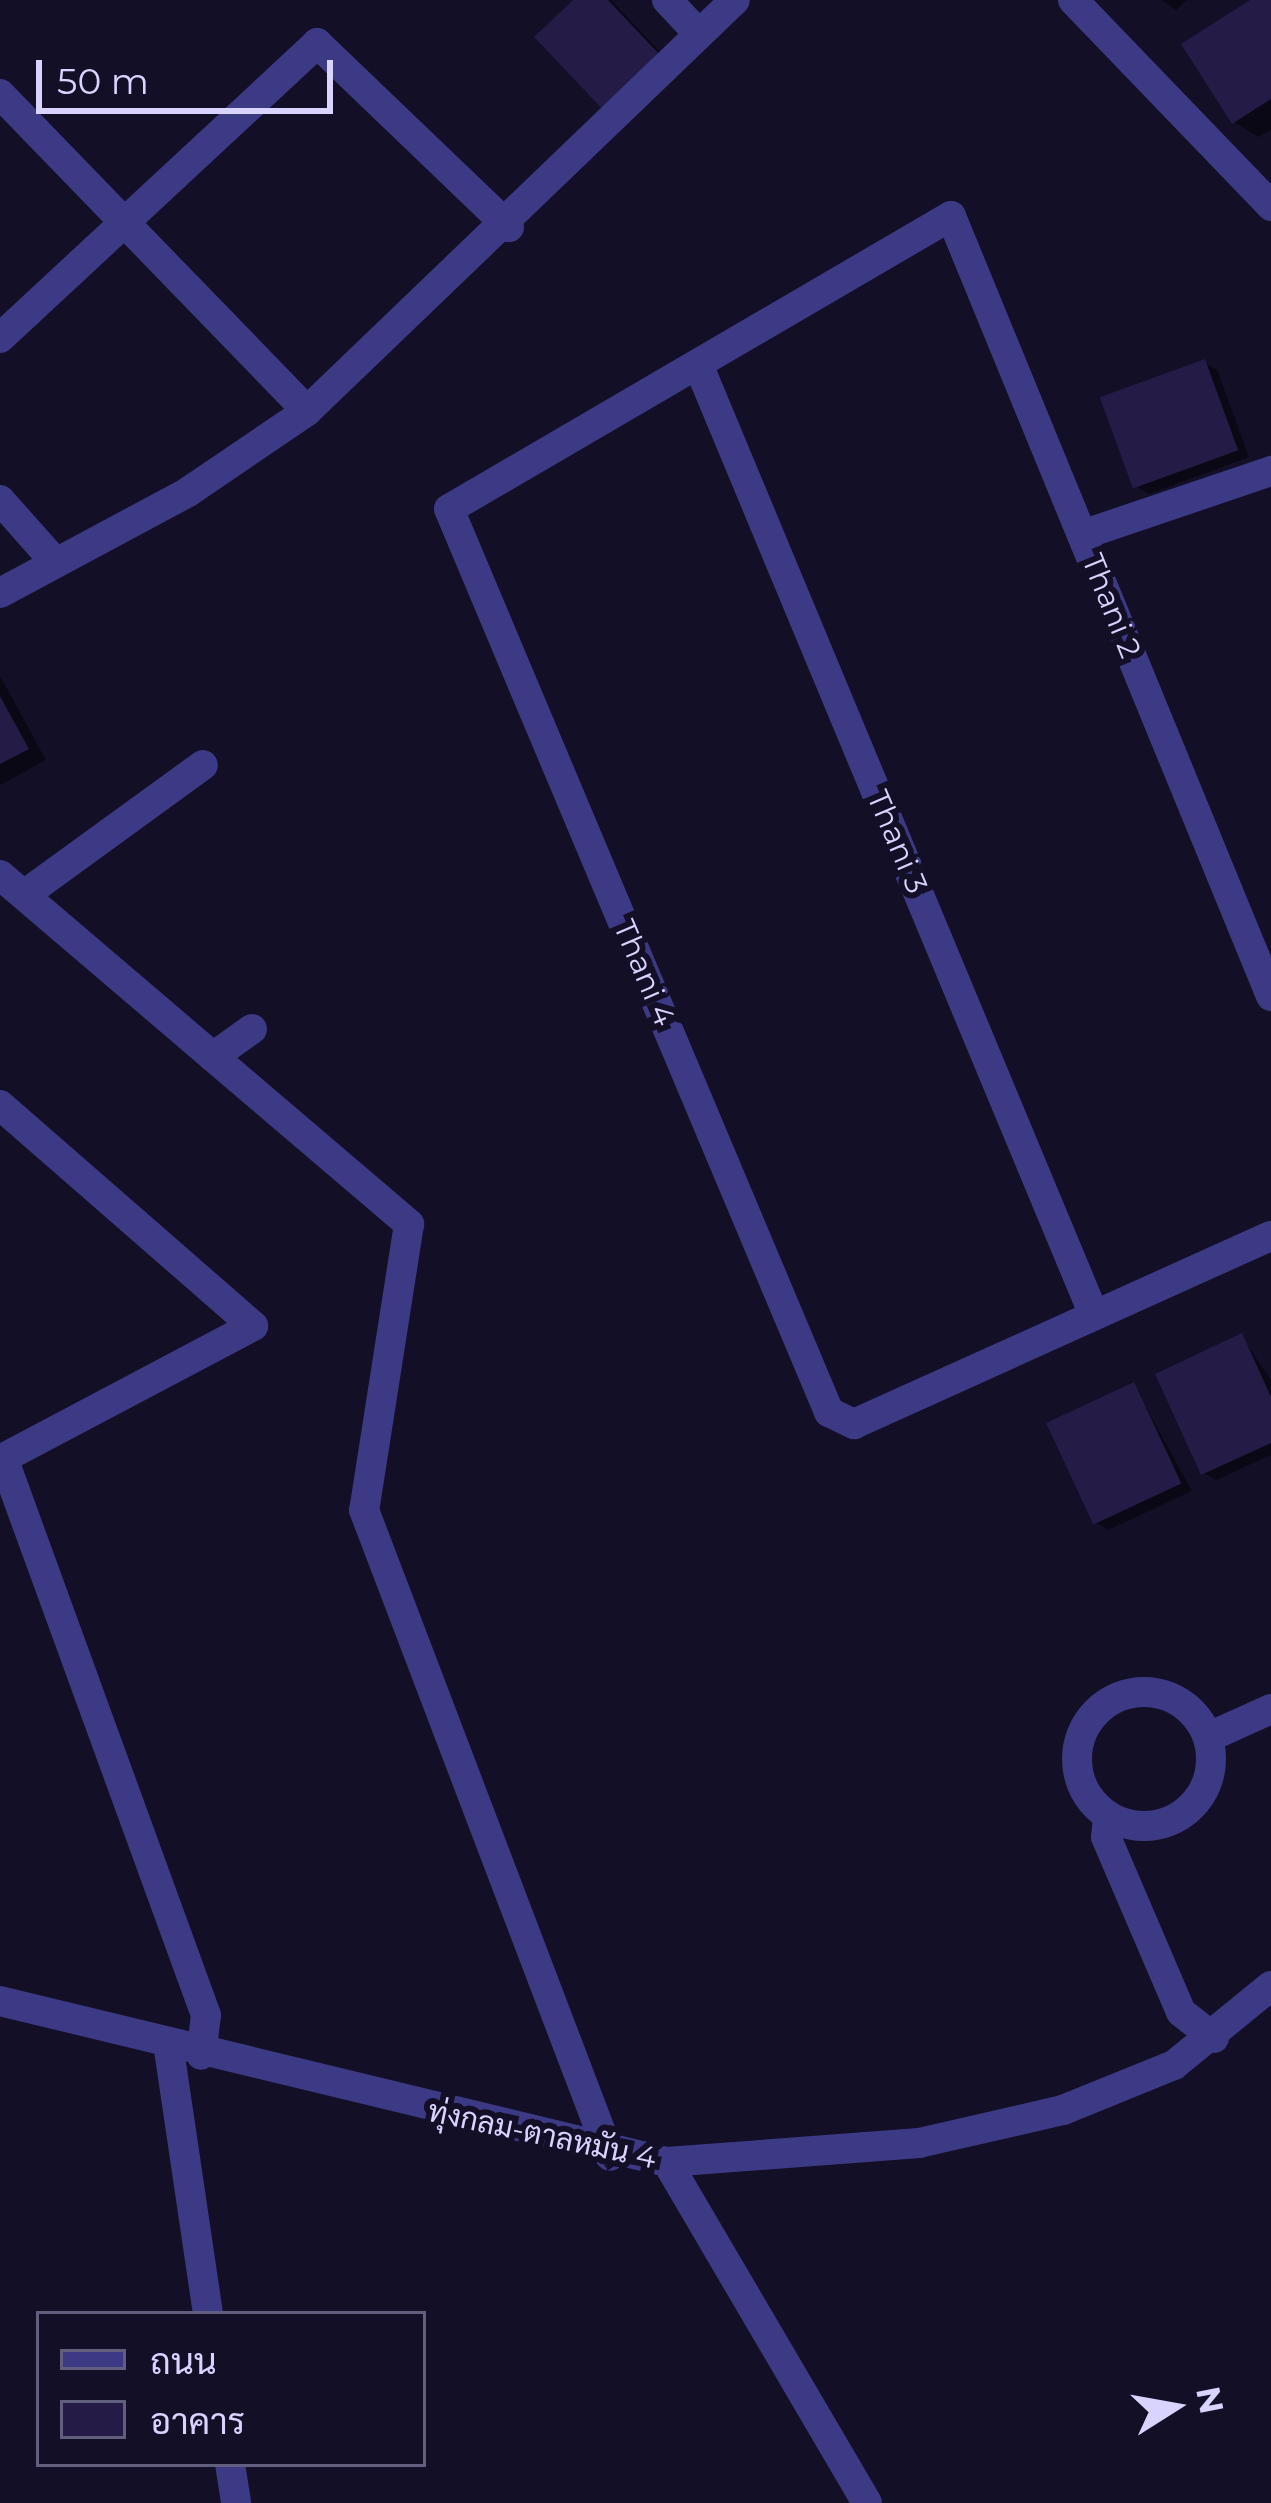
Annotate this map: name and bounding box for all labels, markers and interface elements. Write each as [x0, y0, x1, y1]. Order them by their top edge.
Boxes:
scale bar [42, 36, 339, 110]
text: 50 m [57, 59, 149, 103]
street label: Thani 2 [1074, 549, 1148, 663]
street label: Thani 3 [859, 785, 935, 899]
street label: Thani 4 [606, 915, 682, 1031]
street label: ทุ่งกลม-ตาลหมัน 4 [425, 2093, 659, 2177]
legend [36, 2311, 426, 2467]
text: ถนน [150, 2339, 217, 2383]
north arrow [1115, 2347, 1235, 2467]
text: N [1188, 2383, 1233, 2417]
text: อาคาร [150, 2399, 245, 2443]

